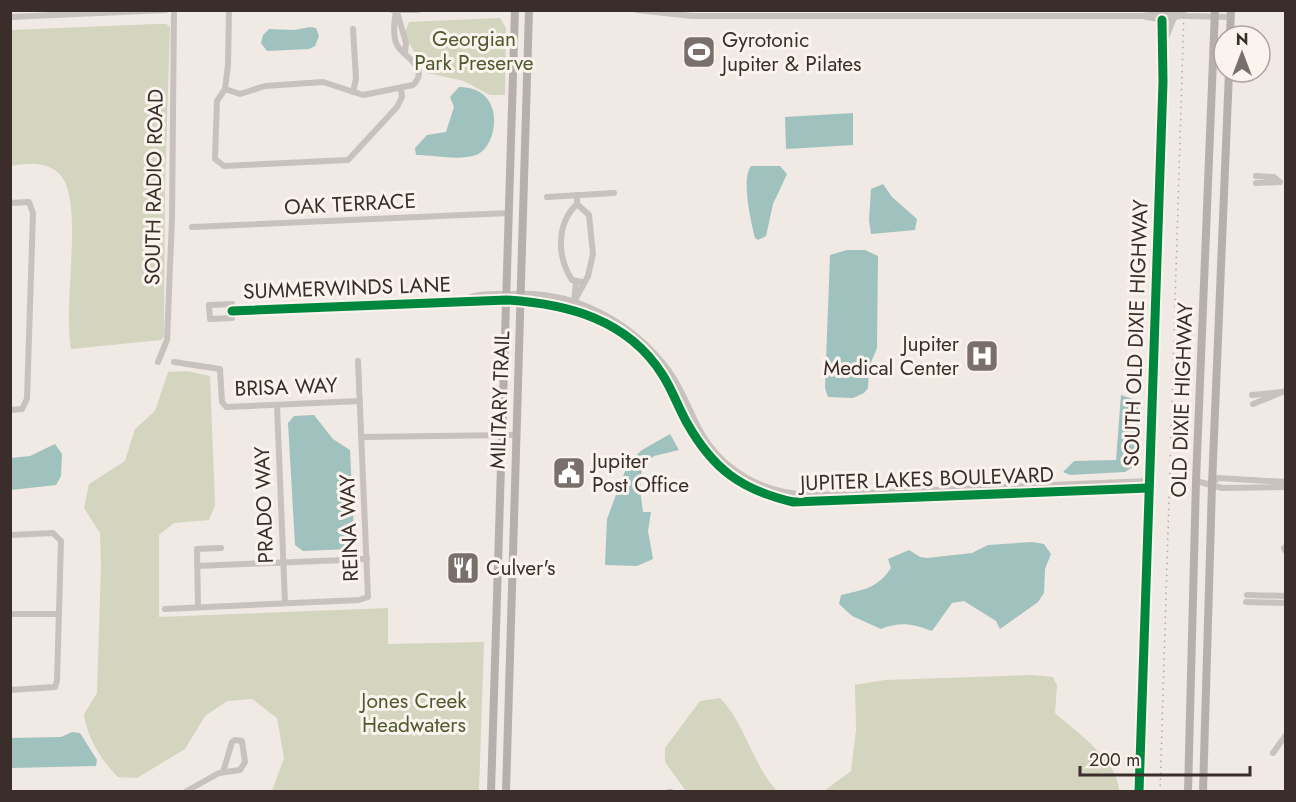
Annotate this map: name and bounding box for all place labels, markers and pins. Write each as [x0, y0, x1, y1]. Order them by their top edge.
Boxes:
place label: Gyrotonic Jupiter & Pilates [719, 25, 862, 79]
sports icon: Gyrotonic Jupiter & Pilates [681, 34, 717, 70]
place label: Jupiter Medical Center [823, 329, 960, 383]
hospital icon: Jupiter Medical Center [964, 338, 1000, 374]
place label: Jupiter Post Office [589, 446, 689, 500]
public building icon: Jupiter Post Office [551, 455, 587, 491]
restaurant icon: Culver's [445, 550, 481, 586]
place label: Culver's [486, 553, 556, 583]

